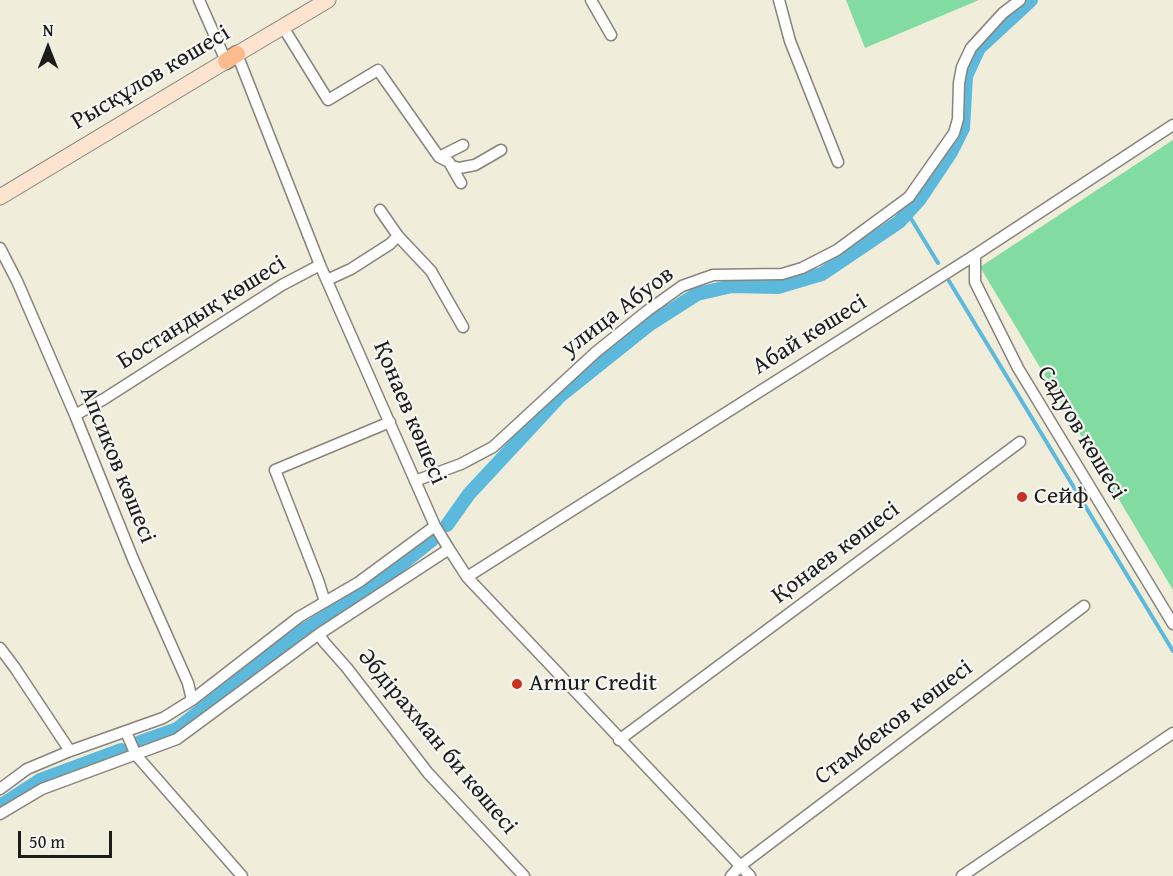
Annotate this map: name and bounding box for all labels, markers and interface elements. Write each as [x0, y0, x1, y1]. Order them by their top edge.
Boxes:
north arrow [18, 18, 78, 78]
text: N [43, 18, 53, 42]
street label: Рысқұлов көшесі [67, 19, 235, 137]
street label: Бостандық көшесі [113, 250, 291, 376]
street label: улица Абуов [556, 260, 680, 364]
street label: Абай көшесі [747, 288, 873, 382]
street label: Қонаев көшесі [366, 337, 452, 489]
street label: Садуов көшесі [1030, 361, 1132, 505]
street label: Апсиков көшесі [72, 382, 162, 548]
place label: Сейф [1034, 483, 1089, 511]
marker: Сейф [1015, 490, 1029, 504]
street label: Қонаев көшесі [766, 496, 906, 610]
street label: Әбдірахман би көшесі [351, 643, 523, 841]
street label: Стамбеков көшесі [809, 654, 979, 792]
place label: Arnur Credit [529, 670, 657, 698]
marker: Arnur Credit [510, 677, 524, 691]
scale bar [21, 819, 116, 857]
text: 50 m [29, 828, 65, 855]

